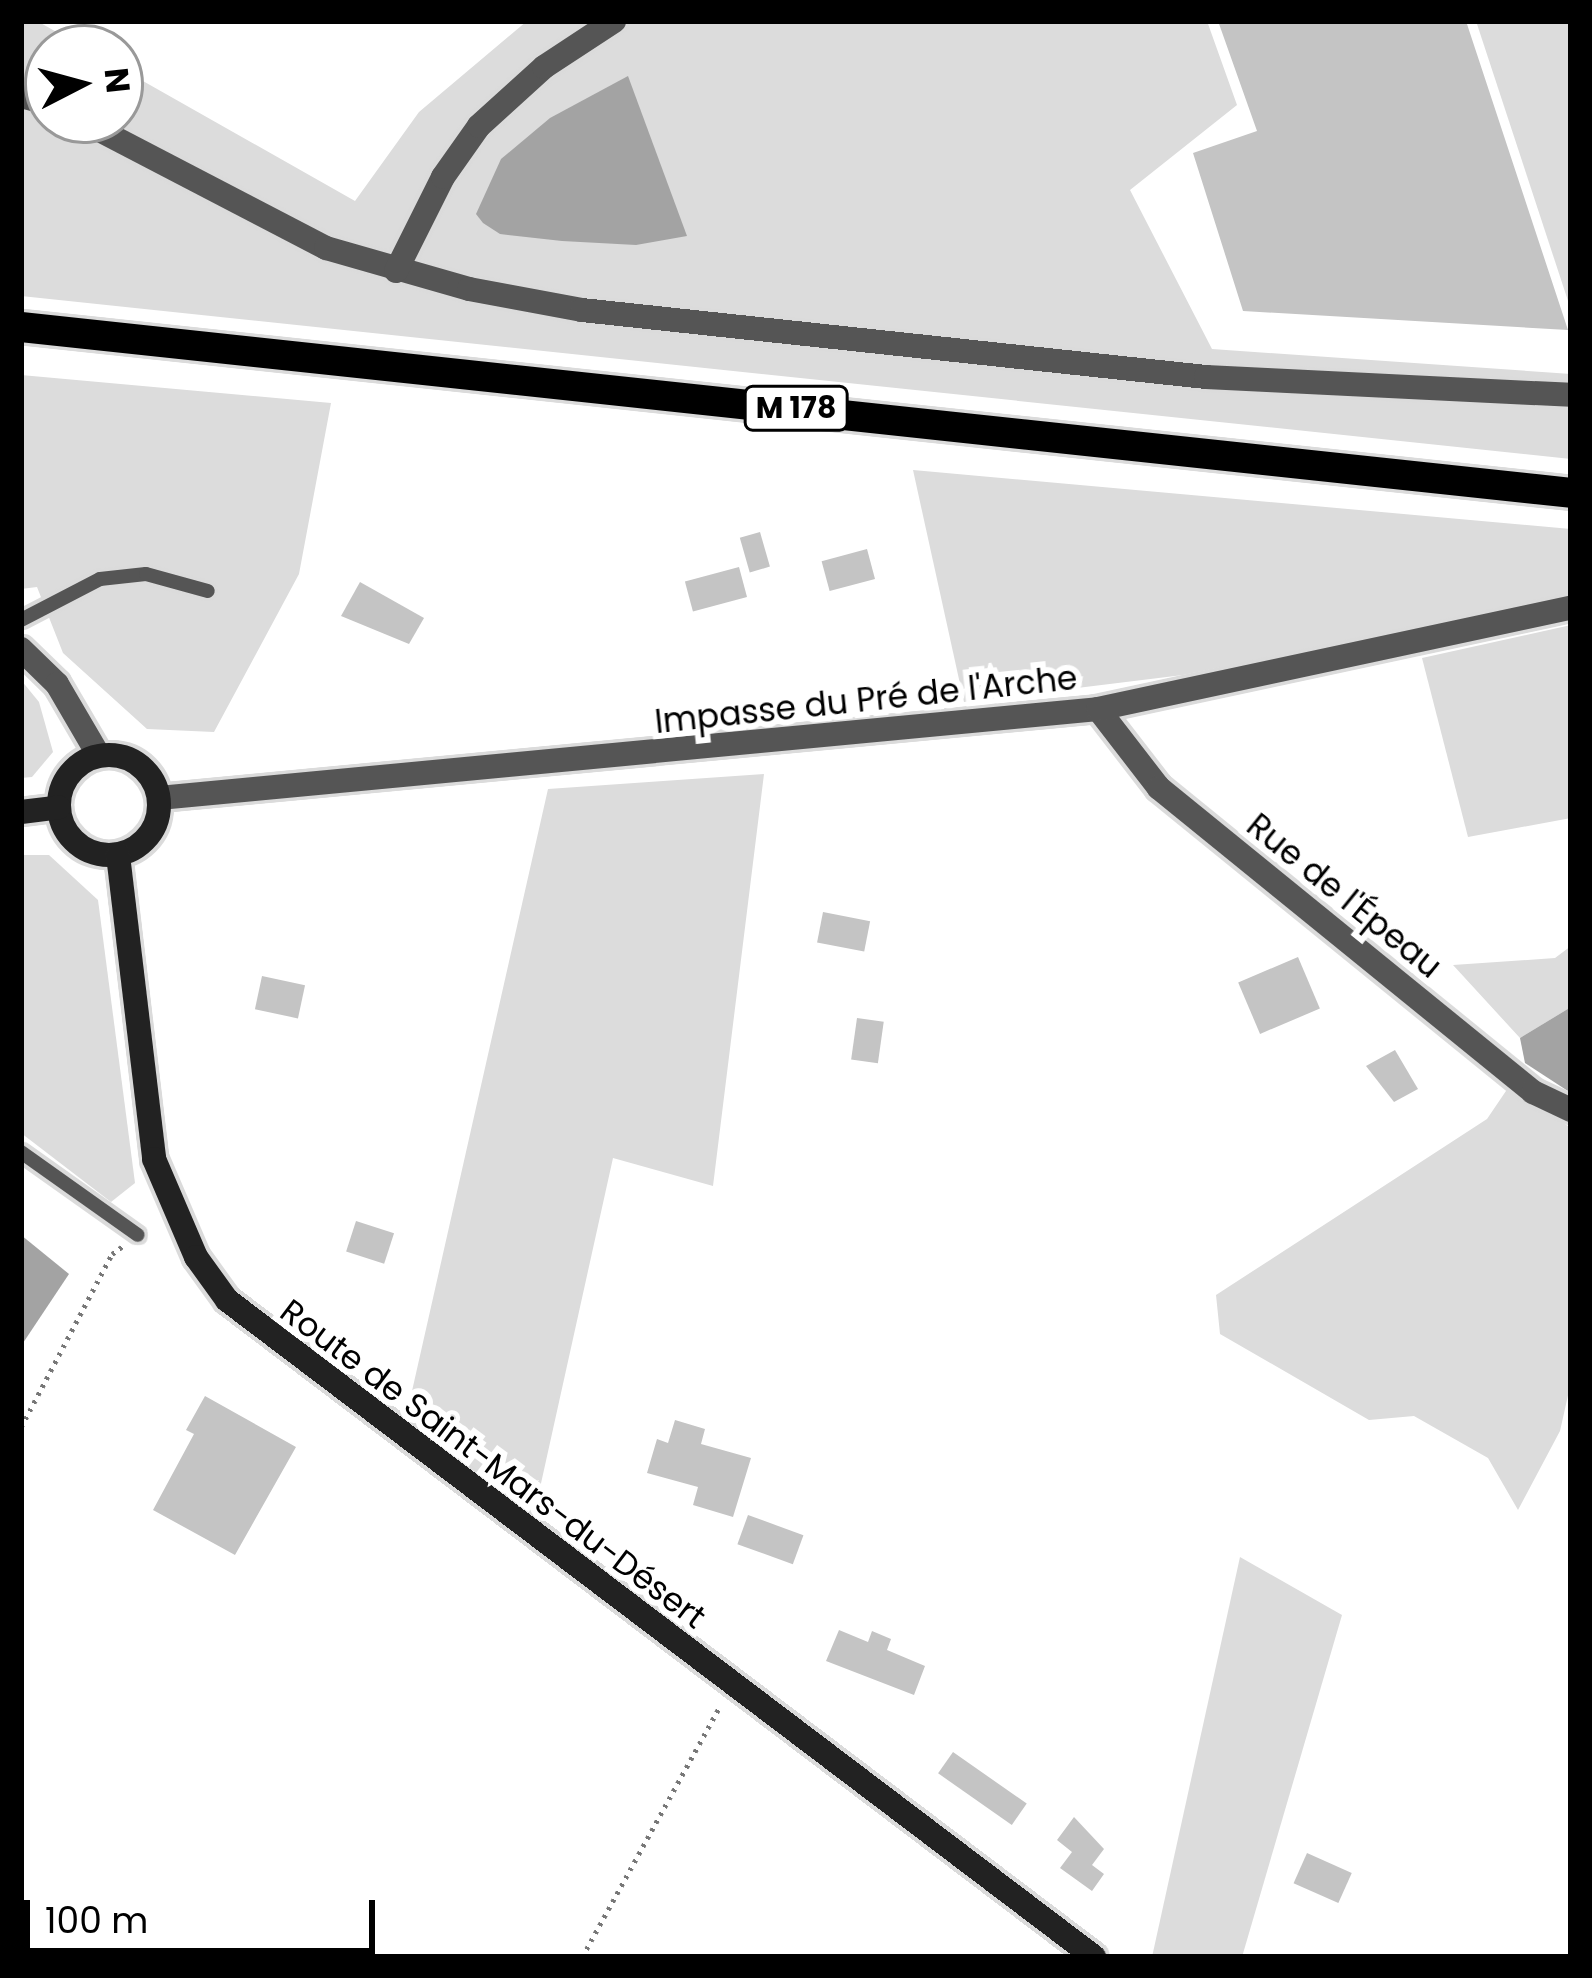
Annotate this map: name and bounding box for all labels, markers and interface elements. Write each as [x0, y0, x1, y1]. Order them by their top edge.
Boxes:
north arrow [24, 24, 144, 144]
text: N [93, 66, 142, 95]
road number: M 178 [742, 384, 850, 432]
street label: Impasse du Pré de l'Arche [653, 658, 1079, 742]
street label: Rue de l'Épeau [1239, 806, 1449, 986]
street label: Route de Saint-Mars-du-Désert [273, 1291, 713, 1637]
scale bar [30, 1876, 381, 1950]
text: 100 m [45, 1895, 148, 1946]

